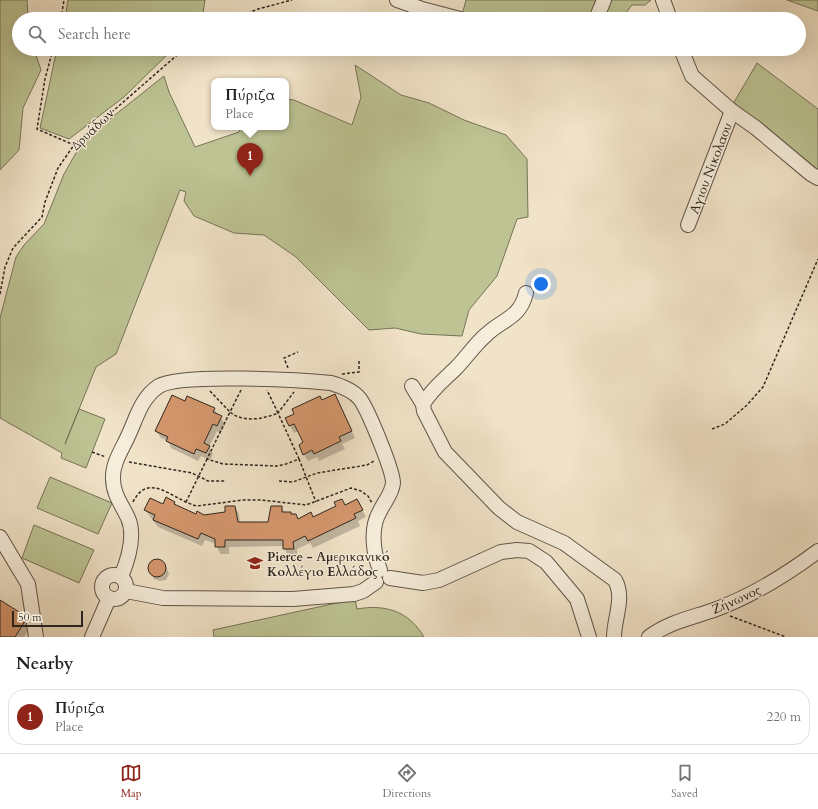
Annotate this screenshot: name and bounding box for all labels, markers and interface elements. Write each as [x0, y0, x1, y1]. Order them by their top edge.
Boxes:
search box [12, 12, 806, 56]
icon: search [26, 23, 48, 45]
text: Search here [58, 24, 131, 44]
popup [211, 78, 289, 130]
text: Πύριζα [225, 85, 275, 105]
street label: Δρυάδων [67, 105, 118, 155]
text: Place [225, 105, 254, 123]
street label: Αγιου Νικολαου [685, 120, 737, 217]
pin: 1 [237, 143, 263, 176]
your location [531, 274, 551, 294]
place label: Pierce - Αμερικανικό Κολλέγιο Ελλάδος [267, 548, 390, 581]
school or university icon: Pierce - Αμερικανικό Κολλέγιο Ελλάδος [246, 554, 264, 572]
street label: Ζήνωνος [709, 581, 764, 619]
scale bar [12, 609, 83, 628]
text: 50 m [18, 610, 42, 625]
text: Nearby [16, 652, 73, 675]
text: Πύριζα [55, 698, 104, 718]
text: 1 [27, 708, 33, 726]
text: 220 m [767, 708, 801, 726]
text: Place [55, 718, 83, 736]
tab: Map [120, 762, 142, 801]
tab: Directions [382, 762, 431, 801]
tab: Saved [671, 762, 698, 801]

